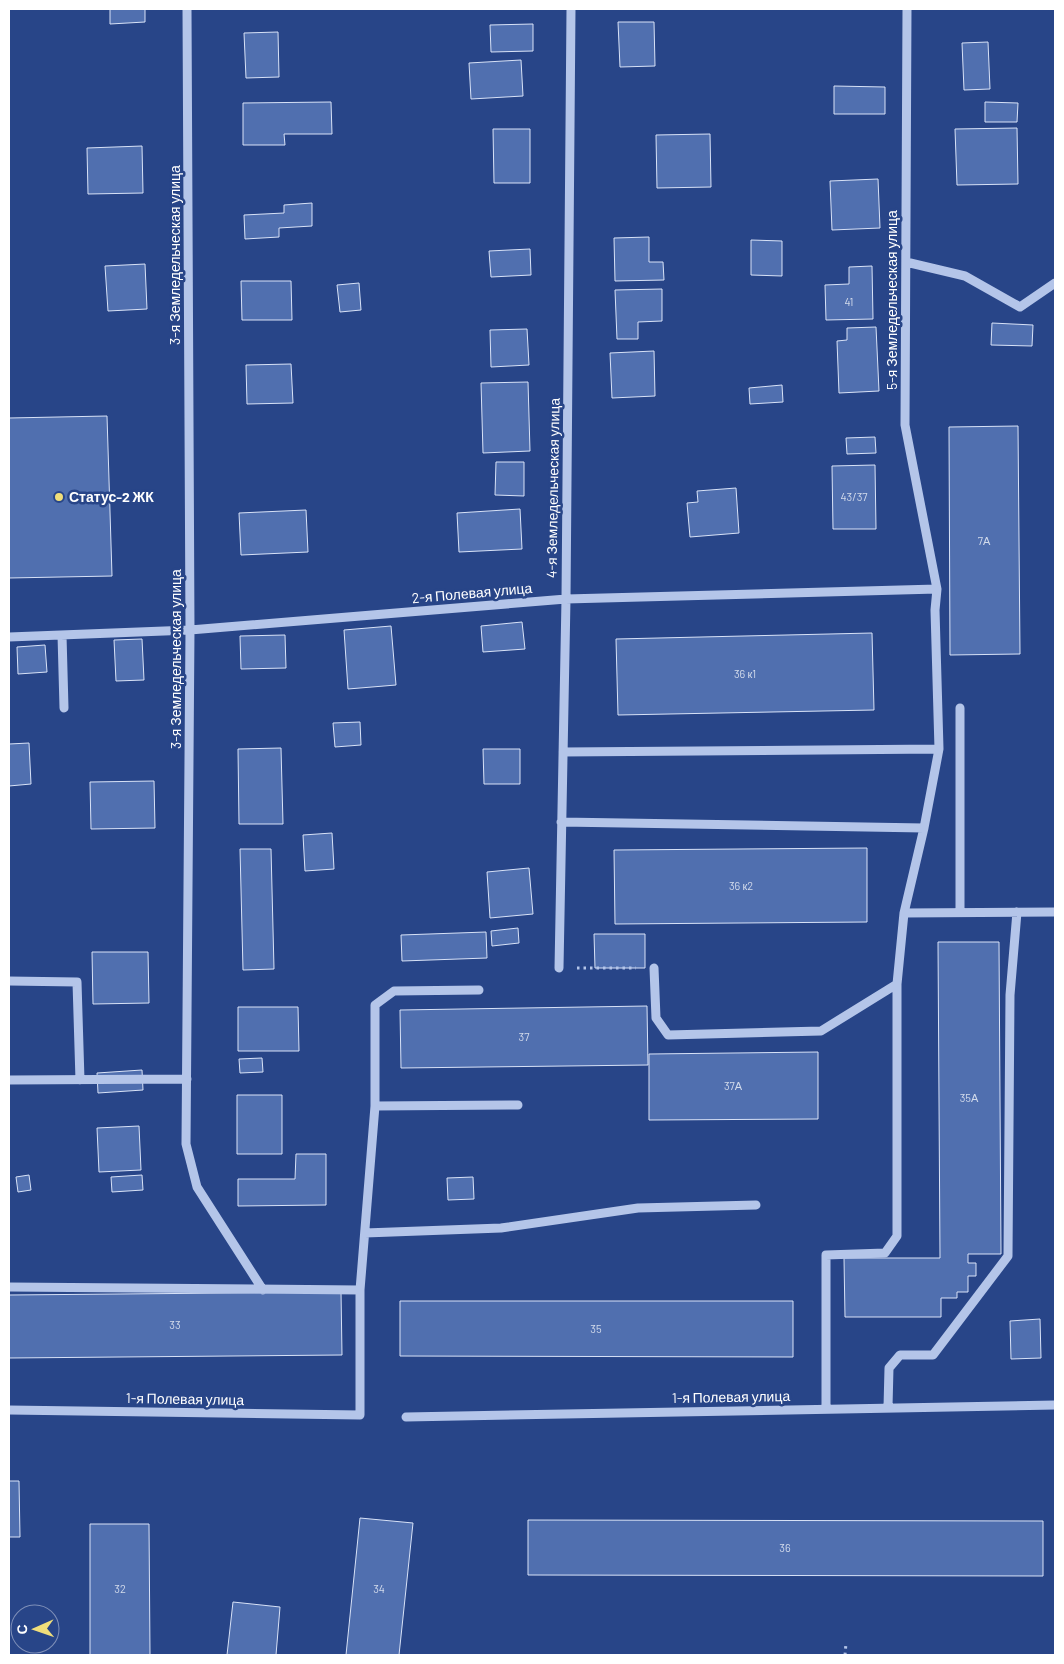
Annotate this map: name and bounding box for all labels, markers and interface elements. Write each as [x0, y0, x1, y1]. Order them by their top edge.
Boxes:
street label: 3-я Земледельческая улица [166, 165, 183, 345]
street label: 5-я Земледельческая улица [883, 210, 900, 390]
house number: 41 [845, 295, 853, 308]
street label: 4-я Земледельческая улица [542, 397, 563, 578]
place label: Статус-2 ЖК [69, 488, 154, 505]
house number: 43/37 [841, 490, 868, 503]
marker: Статус-2 ЖК [53, 491, 65, 503]
house number: 7А [978, 534, 991, 547]
street label: 3-я Земледельческая улица [167, 569, 184, 749]
street label: 2-я Полевая улица [411, 579, 533, 606]
house number: 36 к1 [734, 667, 756, 680]
house number: 36 к2 [729, 879, 753, 892]
house number: 37 [519, 1030, 529, 1043]
house number: 37А [724, 1079, 743, 1092]
house number: 35А [960, 1091, 979, 1104]
house number: 33 [169, 1318, 181, 1331]
house number: 35 [590, 1322, 602, 1335]
street label: 1-я Полевая улица [672, 1387, 790, 1406]
street label: 1-я Полевая улица [126, 1389, 244, 1408]
house number: 36 [779, 1541, 791, 1554]
house number: 32 [114, 1582, 126, 1595]
house number: 34 [373, 1582, 385, 1595]
north arrow [10, 1604, 60, 1654]
text: С [13, 1624, 30, 1635]

